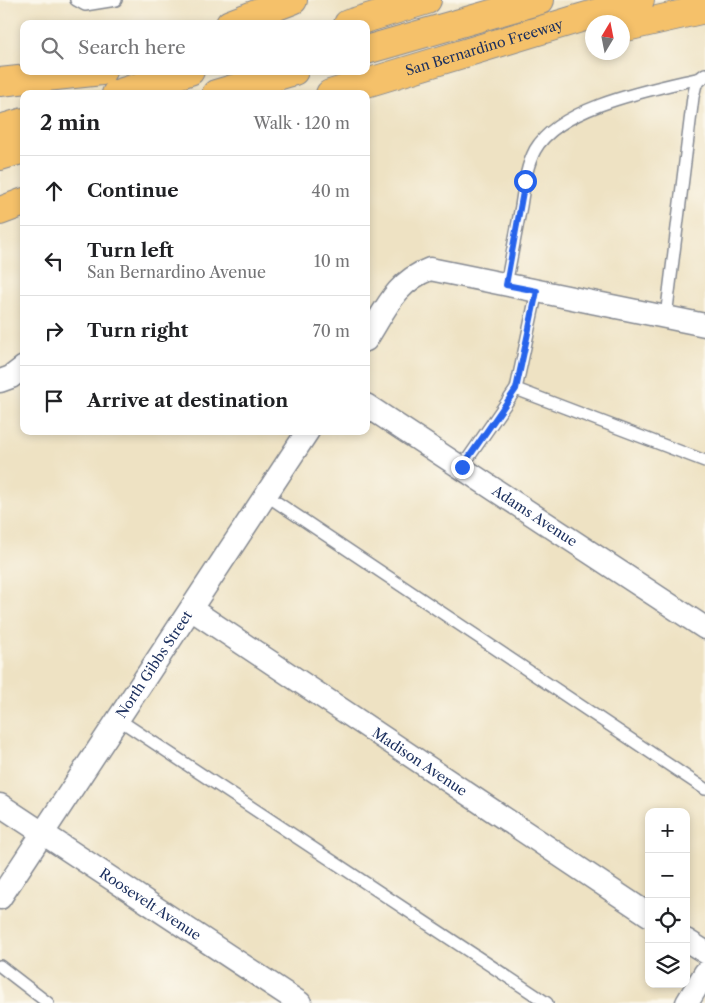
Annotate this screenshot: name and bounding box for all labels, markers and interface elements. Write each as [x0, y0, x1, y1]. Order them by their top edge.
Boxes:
street label: San Bernardino Freeway [403, 15, 565, 80]
north arrow [585, 15, 630, 60]
search box [20, 20, 370, 75]
icon: search [38, 34, 66, 62]
text: Search here [78, 36, 186, 59]
text: 2 min [40, 110, 100, 135]
text: Walk · 120 m [254, 113, 350, 133]
route start [514, 170, 537, 193]
icon: ahead [40, 177, 68, 205]
text: Continue [87, 179, 179, 202]
text: 40 m [311, 181, 350, 201]
text: Turn left [87, 239, 174, 262]
icon: left [40, 247, 68, 275]
text: 10 m [314, 251, 350, 271]
text: San Bernardino Avenue [87, 262, 266, 282]
icon: right [40, 317, 68, 345]
text: Turn right [87, 319, 188, 342]
text: 70 m [313, 321, 350, 341]
icon: arrive [40, 387, 68, 415]
text: Arrive at destination [87, 389, 288, 412]
route end [451, 456, 474, 479]
street label: Adams Avenue [488, 481, 581, 551]
street label: North Gibbs Street [112, 607, 196, 721]
street label: Madison Avenue [369, 724, 471, 800]
map controls [645, 808, 690, 988]
button: + [645, 808, 690, 853]
button: − [645, 853, 690, 898]
street label: Roosevelt Avenue [96, 864, 205, 944]
button: locate [645, 898, 690, 943]
button: layers [645, 943, 690, 988]

